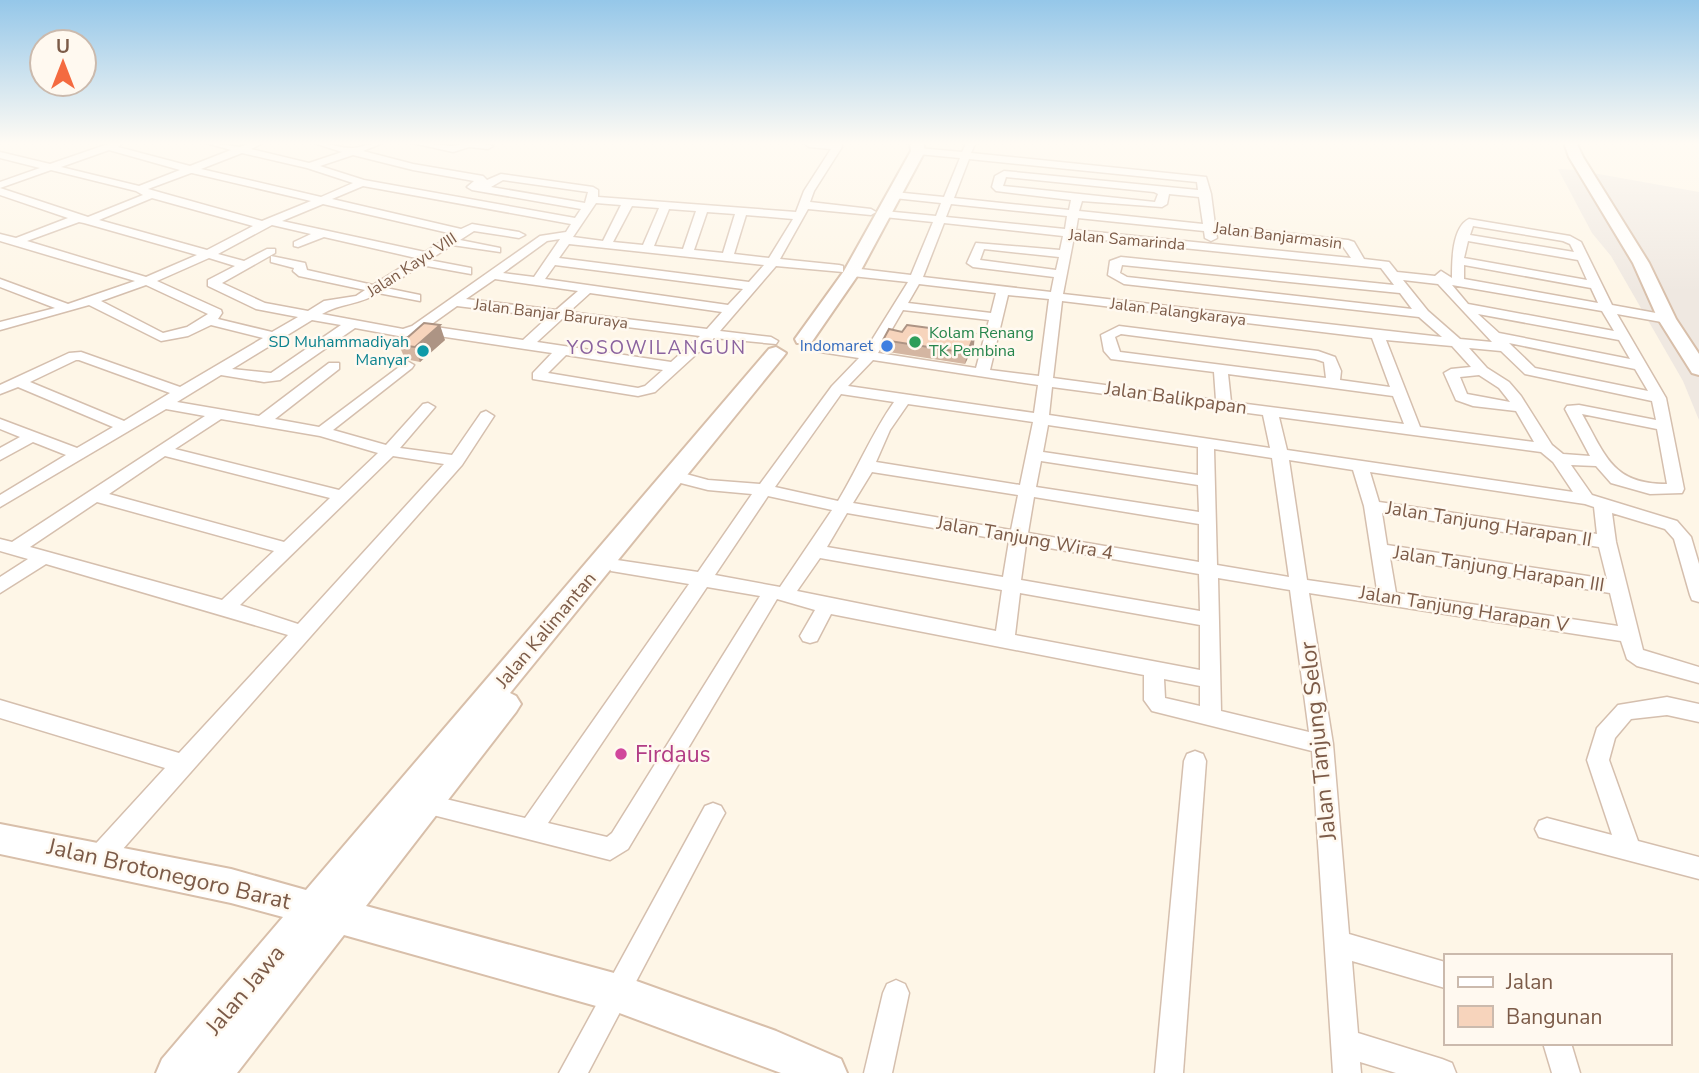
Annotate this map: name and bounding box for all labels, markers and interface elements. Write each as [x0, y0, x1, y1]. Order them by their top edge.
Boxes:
north arrow [28, 28, 98, 98]
text: U [56, 34, 70, 60]
street label: Jalan Banjarmasin [1212, 217, 1343, 255]
street label: Jalan Samarinda [1067, 224, 1186, 256]
street label: Jalan Kayu VIII [362, 228, 461, 303]
street label: Jalan Palangkaraya [1108, 293, 1247, 331]
street label: Jalan Banjar Baruraya [472, 294, 629, 334]
place label: Kolam Renang TK Pembina [929, 322, 1034, 362]
place label: SD Muhammadiyah Manyar [268, 331, 409, 371]
marker: Kolam Renang TK Pembina [907, 334, 923, 350]
district label: YOSOWILANGUN [566, 335, 747, 361]
place label: Indomaret [800, 335, 873, 357]
marker: Indomaret [879, 338, 895, 354]
marker: SD Muhammadiyah Manyar [415, 343, 431, 359]
street label: Jalan Balikpapan [1102, 375, 1249, 421]
street label: Jalan Tanjung Harapan II [1383, 495, 1594, 553]
street label: Jalan Tanjung Wira 4 [934, 509, 1115, 566]
street label: Jalan Tanjung Harapan III [1391, 539, 1606, 599]
street label: Jalan Kalimantan [489, 566, 602, 694]
street label: Jalan Tanjung Harapan V [1356, 579, 1571, 639]
street label: Jalan Tanjung Selor [1292, 639, 1344, 843]
place label: Firdaus [635, 739, 711, 770]
marker: Firdaus [613, 746, 629, 762]
street label: Jalan Brotonegoro Barat [43, 831, 295, 917]
street label: Jalan Jawa [198, 938, 292, 1042]
legend [1444, 954, 1671, 1045]
text: Jalan [1505, 968, 1553, 996]
text: Bangunan [1506, 1003, 1602, 1031]

